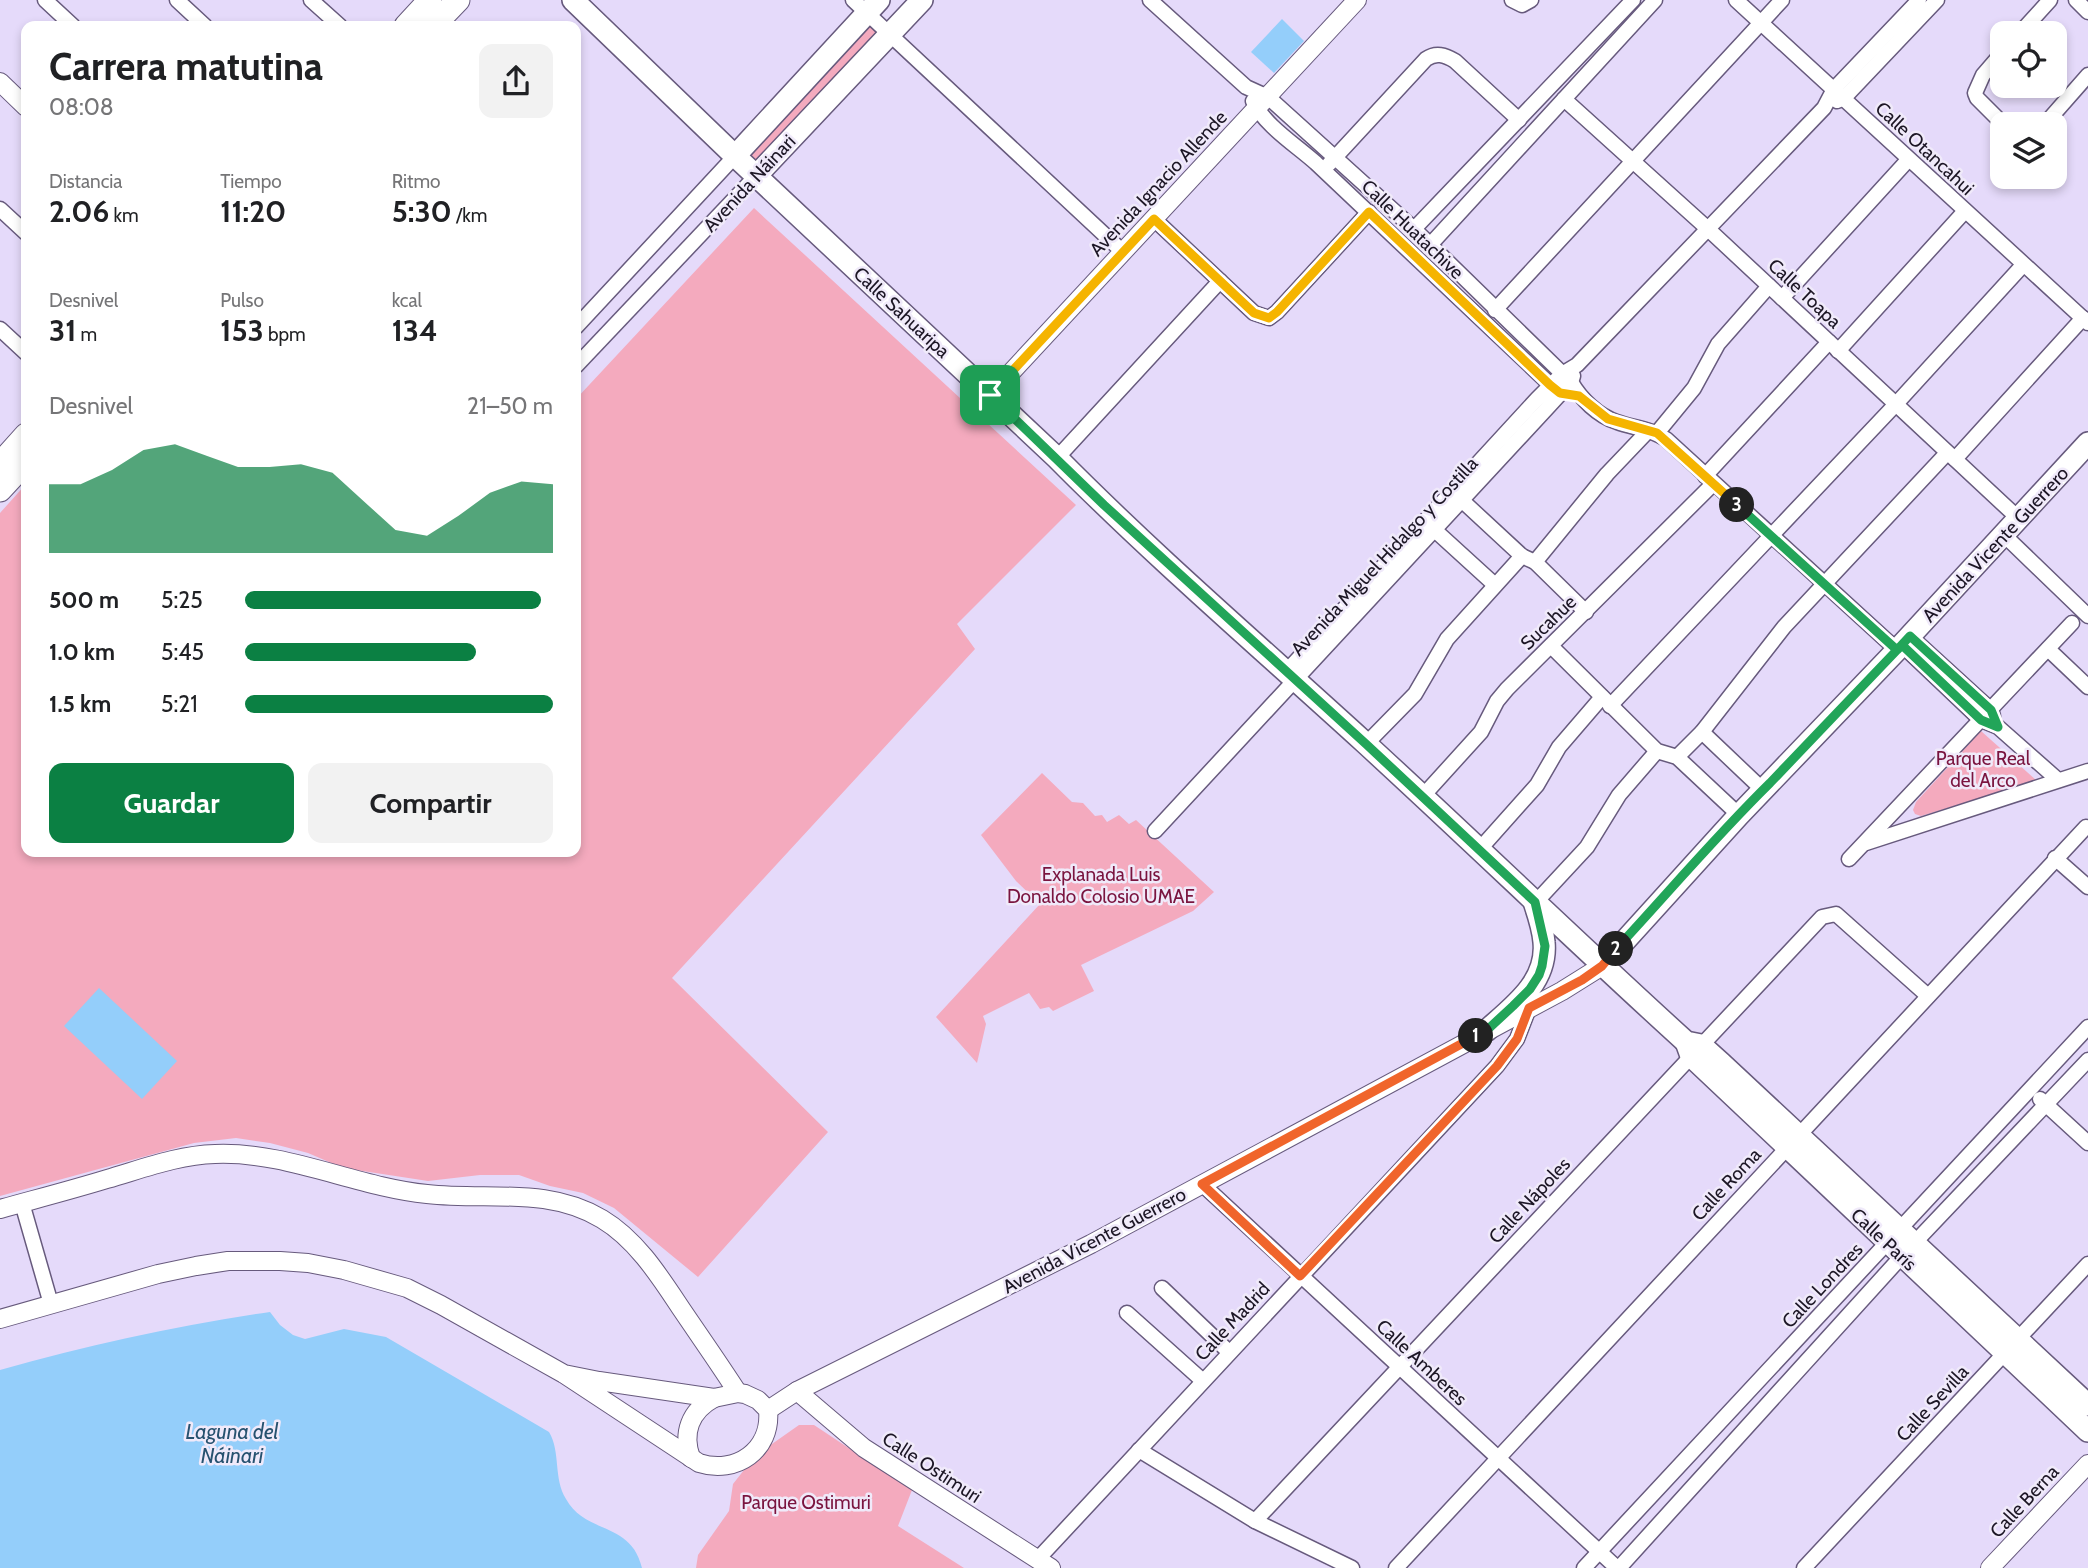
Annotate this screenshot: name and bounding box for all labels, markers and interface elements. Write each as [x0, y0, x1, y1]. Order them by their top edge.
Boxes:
map controls [1990, 21, 2067, 189]
button: locate [1990, 21, 2067, 98]
text: Carrera matutina [49, 43, 323, 90]
button: share [479, 44, 553, 118]
text: 08:08 [49, 93, 114, 121]
street label: Calle Otancahui [1871, 97, 1979, 200]
street label: Avenida Ignacio Allende [1085, 106, 1232, 261]
button: layers [1990, 112, 2067, 189]
street label: Avenida Náinari [698, 130, 800, 237]
text: Distancia [49, 170, 123, 193]
text: Tiempo [220, 170, 282, 193]
text: Ritmo [392, 170, 441, 193]
street label: Calle Huatachive [1357, 175, 1469, 284]
text: 2.06 [49, 193, 109, 230]
text: 11:20 [220, 193, 286, 230]
text: 5:30 [392, 193, 452, 230]
text: km [109, 204, 139, 227]
text: /km [452, 204, 487, 227]
street label: Calle Toapa [1763, 254, 1846, 333]
street label: Calle Sahuaripa [849, 262, 954, 363]
text: Desnivel [49, 289, 118, 312]
text: Pulso [220, 289, 264, 312]
text: kcal [392, 289, 422, 312]
text: 31 [49, 312, 76, 349]
text: 153 [220, 312, 264, 349]
text: 134 [392, 312, 438, 349]
text: m [76, 323, 97, 346]
text: bpm [264, 323, 306, 346]
pin [960, 365, 1020, 425]
icon: arrive [971, 376, 1009, 414]
text: Desnivel [49, 392, 133, 420]
text: 21–50 m [467, 392, 553, 420]
street label: Avenida Miguel Hidalgo y Costilla [1286, 452, 1483, 661]
street label: Avenida Vicente Guerrero [1917, 462, 2073, 627]
pin: 3 [1720, 488, 1754, 522]
text: 3 [1731, 493, 1742, 516]
text: 500 m [49, 586, 119, 614]
text: 5:25 [161, 586, 203, 614]
street label: Sucahue [1516, 590, 1581, 654]
text: 1.0 km [49, 638, 115, 666]
text: 5:45 [161, 638, 204, 666]
text: 1.5 km [49, 690, 111, 718]
text: 5:21 [161, 690, 198, 718]
park label: Parque Real del Arco [1936, 747, 2031, 792]
button: Guardar [49, 763, 294, 843]
button: Compartir [308, 763, 553, 843]
park label: Explanada Luis Donaldo Colosio UMAE [1007, 863, 1195, 908]
pin: 2 [1598, 932, 1634, 967]
text: 2 [1610, 937, 1621, 960]
pin: 1 [1458, 1018, 1494, 1054]
text: 1 [1472, 1024, 1479, 1047]
street label: Calle Roma [1687, 1143, 1766, 1225]
street label: Calle Nápoles [1484, 1153, 1575, 1248]
street label: Avenida Vicente Guerrero [999, 1182, 1190, 1298]
street label: Calle París [1846, 1203, 1921, 1276]
street label: Calle Londres [1777, 1238, 1868, 1333]
street label: Calle Madrid [1190, 1277, 1275, 1365]
street label: Calle Amberes [1372, 1315, 1472, 1410]
street label: Calle Sevilla [1891, 1360, 1973, 1446]
water label: Laguna del Náinari [185, 1419, 279, 1468]
street label: Calle Ostimuri [878, 1427, 985, 1508]
street label: Calle Berna [1985, 1460, 2064, 1542]
park label: Parque Ostimuri [741, 1491, 871, 1514]

